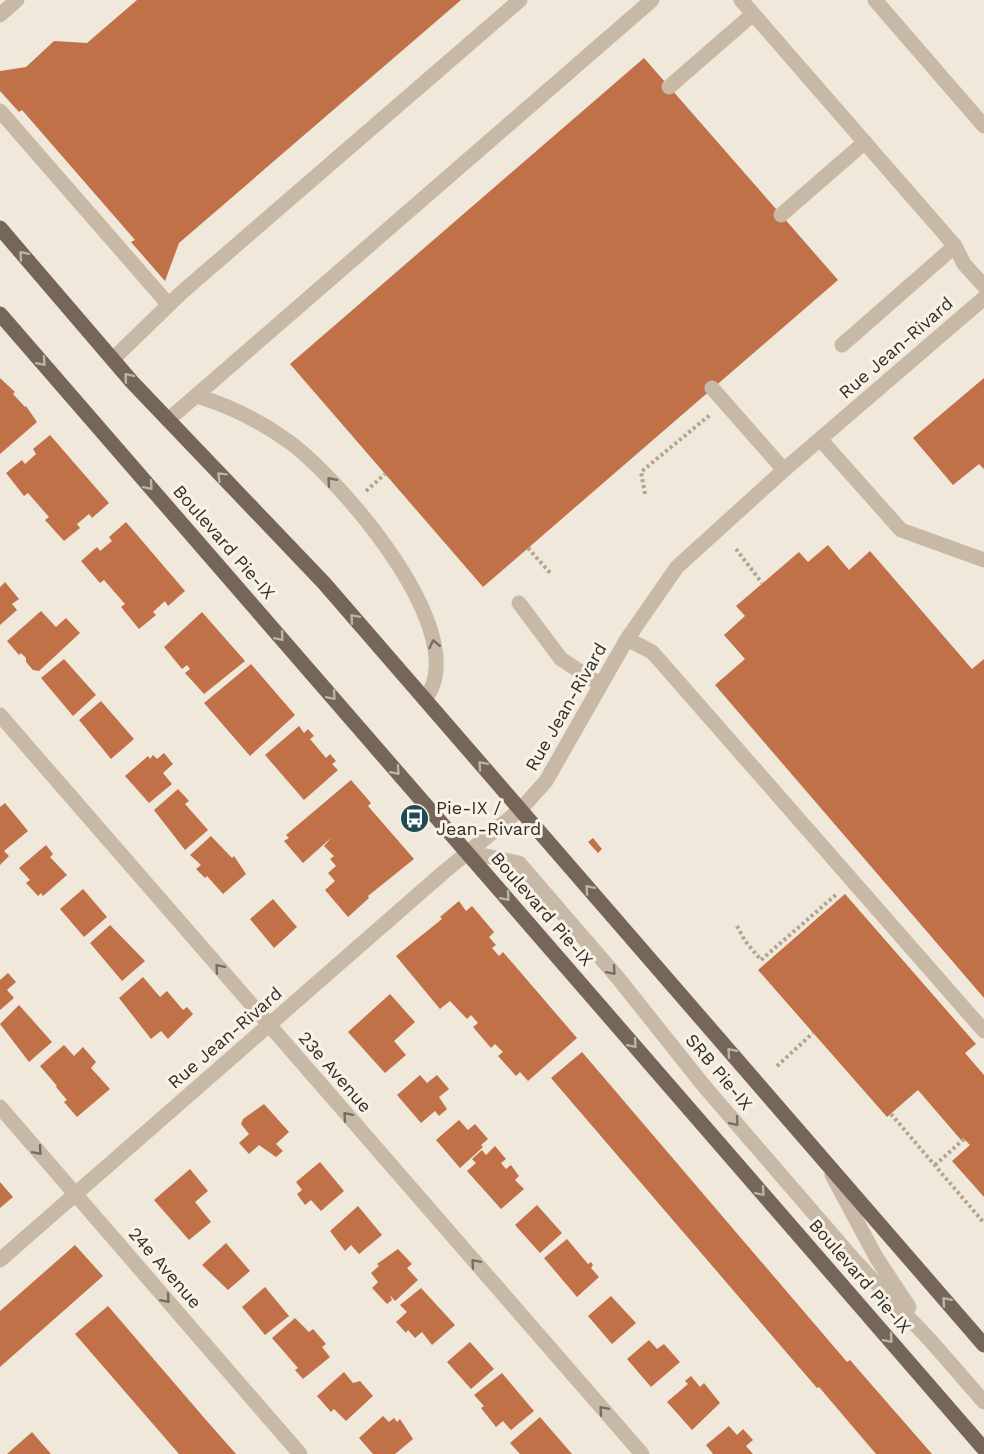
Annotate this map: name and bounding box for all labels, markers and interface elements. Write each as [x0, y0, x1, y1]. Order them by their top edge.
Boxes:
one-way arrow [19, 251, 30, 261]
street label: Rue Jean-Rivard [834, 292, 957, 403]
one-way arrow [35, 355, 46, 366]
one-way arrow [124, 373, 135, 384]
one-way arrow [218, 472, 229, 483]
one-way arrow [327, 477, 338, 488]
one-way arrow [142, 479, 153, 490]
street label: Boulevard Pie-IX [169, 480, 280, 603]
one-way arrow [351, 614, 362, 625]
one-way arrow [273, 630, 284, 640]
one-way arrow [428, 639, 441, 649]
street label: Rue Jean-Rivard [520, 639, 611, 774]
one-way arrow [325, 689, 336, 700]
one-way arrow [478, 761, 489, 772]
one-way arrow [389, 764, 400, 775]
place label: Pie-IX / Jean-Rivard [436, 797, 541, 839]
bus stop icon: Pie-IX / Jean-Rivard [399, 802, 431, 834]
street label: Boulevard Pie-IX [487, 847, 598, 970]
one-way arrow [585, 885, 596, 896]
one-way arrow [499, 890, 510, 901]
one-way arrow [605, 964, 616, 975]
one-way arrow [215, 965, 226, 975]
street label: Rue Jean-Rivard [163, 982, 286, 1093]
street label: 23e Avenue [294, 1027, 376, 1116]
street label: SRB Pie-IX [681, 1029, 757, 1114]
one-way arrow [626, 1037, 637, 1048]
one-way arrow [727, 1048, 738, 1059]
one-way arrow [343, 1112, 354, 1123]
one-way arrow [728, 1115, 739, 1126]
one-way arrow [31, 1144, 42, 1155]
one-way arrow [754, 1185, 765, 1195]
street label: Boulevard Pie-IX [805, 1214, 916, 1337]
street label: 24e Avenue [125, 1223, 206, 1312]
one-way arrow [471, 1259, 482, 1270]
one-way arrow [159, 1292, 170, 1302]
one-way arrow [942, 1297, 953, 1308]
one-way arrow [882, 1332, 893, 1343]
one-way arrow [599, 1406, 610, 1417]

